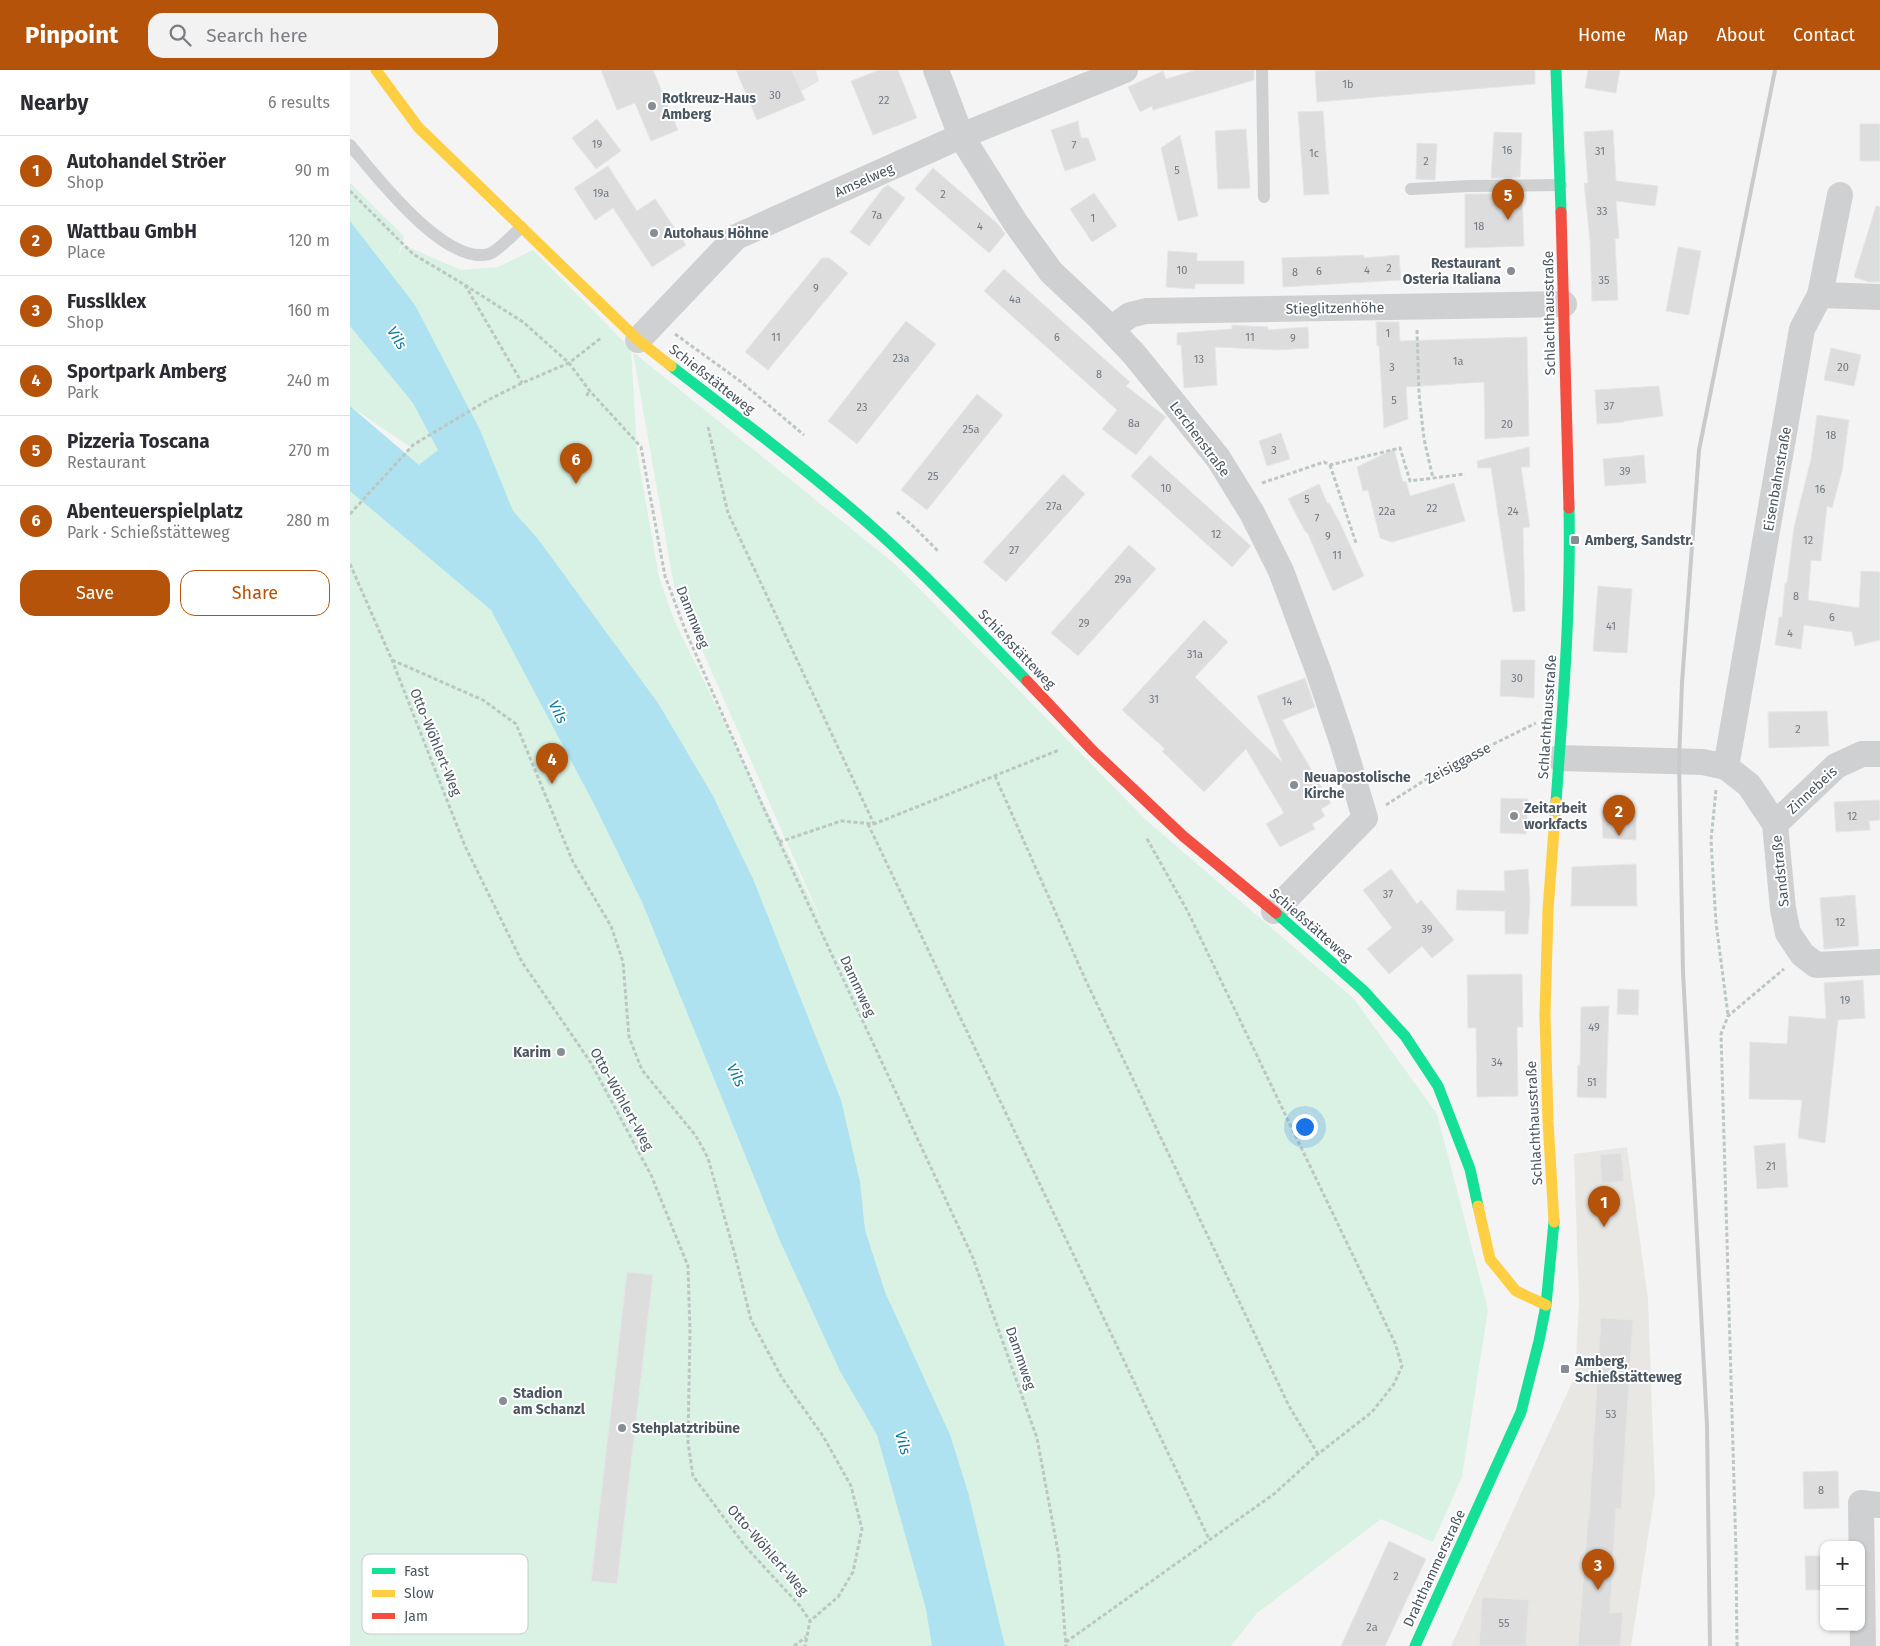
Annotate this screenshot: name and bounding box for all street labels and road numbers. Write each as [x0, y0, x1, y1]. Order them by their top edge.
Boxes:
street label: Amselweg [832, 160, 897, 201]
street label: Schlachthausstraße [1540, 251, 1559, 375]
street label: Stieglitzenhöhe [1286, 299, 1385, 318]
street label: Schießstätteweg [665, 341, 758, 419]
street label: Lerchenstraße [1166, 398, 1233, 480]
street label: Eisenbahnstraße [1760, 425, 1795, 533]
street label: Dammweg [672, 584, 713, 651]
street label: Schießstätteweg [974, 606, 1059, 693]
street label: Schlachthausstraße [1535, 654, 1560, 780]
street label: Otto-Wöhlert-Weg [406, 686, 465, 799]
street label: Zeisiggasse [1423, 739, 1494, 788]
street label: Zinnebeis [1784, 763, 1841, 818]
street label: Sandstraße [1768, 834, 1793, 908]
street label: Schießstätteweg [1266, 885, 1356, 966]
street label: Dammweg [836, 953, 879, 1020]
street label: Otto-Wöhlert-Weg [586, 1045, 657, 1154]
street label: Schlachthausstraße [1523, 1060, 1546, 1186]
street label: Dammweg [1002, 1324, 1039, 1393]
street label: Otto-Wöhlert-Weg [724, 1501, 812, 1600]
street label: Drahthammerstraße [1400, 1507, 1469, 1630]

